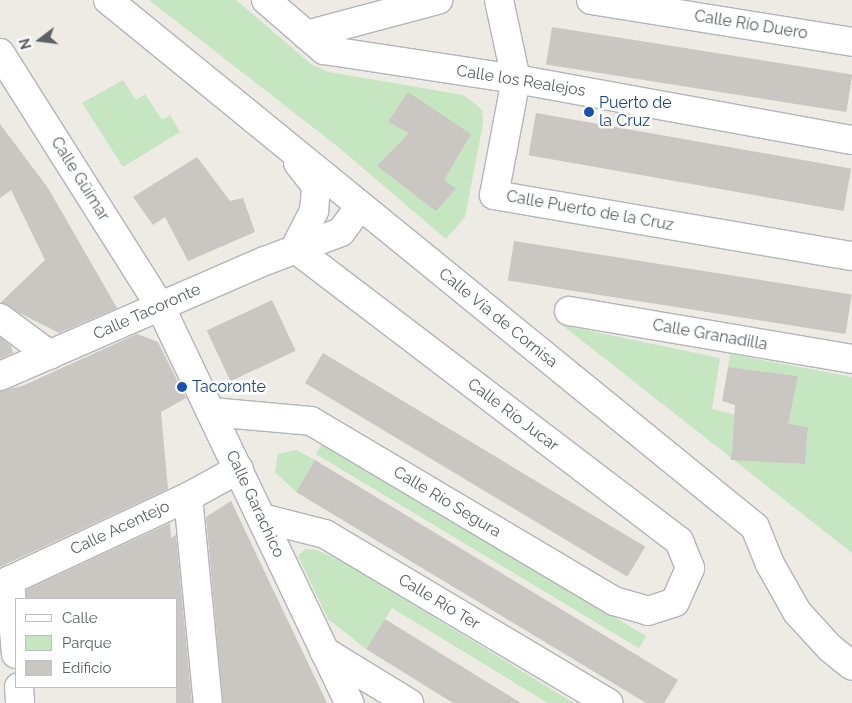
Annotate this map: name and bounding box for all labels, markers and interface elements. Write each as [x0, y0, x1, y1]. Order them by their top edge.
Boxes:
street label: Calle Río Duero [693, 7, 809, 43]
north arrow [15, 15, 65, 65]
text: N [16, 37, 35, 51]
street label: Calle los Realejos [455, 61, 587, 101]
place label: Puerto de la Cruz [599, 93, 672, 131]
marker: Puerto de la Cruz [583, 106, 595, 118]
street label: Calle Güímar [47, 133, 113, 225]
street label: Calle Puerto de la Cruz [505, 187, 675, 235]
street label: Calle Vía de Cornisa [435, 264, 561, 372]
street label: Calle Tacoronte [90, 280, 204, 344]
street label: Calle Granadilla [651, 315, 769, 355]
street label: Calle Río Jucar [463, 374, 563, 456]
place label: Tacoronte [192, 377, 266, 397]
marker: Tacoronte [176, 381, 188, 393]
street label: Calle Garachico [222, 447, 288, 561]
street label: Calle Río Segura [390, 462, 504, 542]
street label: Calle Acentejo [67, 497, 173, 559]
street label: Calle Río Ter [394, 570, 484, 634]
legend [15, 598, 178, 688]
text: Calle [62, 609, 97, 627]
text: Parque [62, 634, 111, 652]
text: Edificio [62, 659, 112, 677]

